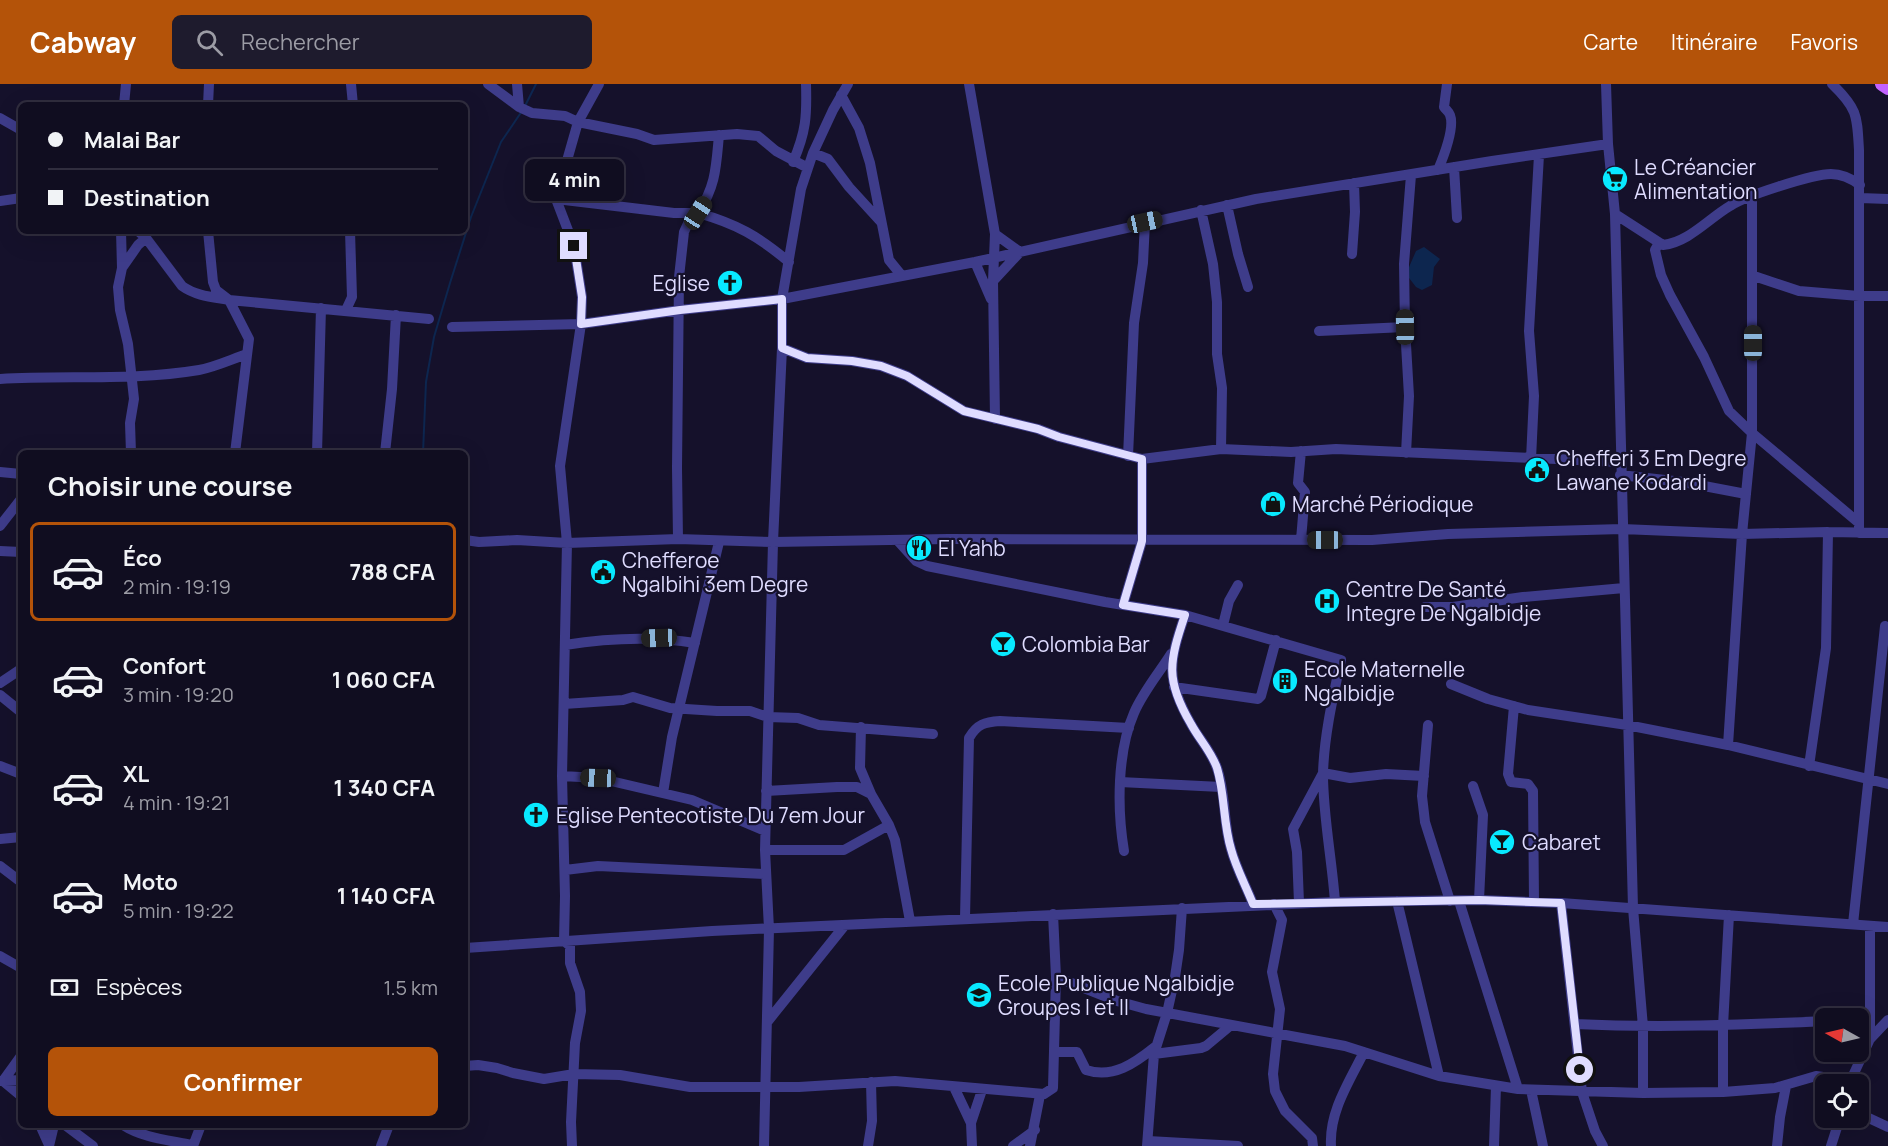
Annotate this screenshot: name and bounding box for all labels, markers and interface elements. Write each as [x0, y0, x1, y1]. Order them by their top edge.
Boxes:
search box [172, 15, 592, 69]
text: Cabway [30, 23, 136, 61]
icon: search [193, 26, 226, 59]
text: Rechercher [241, 27, 360, 57]
text: Carte [1584, 28, 1638, 56]
text: Itinéraire [1671, 28, 1757, 56]
text: Favoris [1790, 28, 1858, 56]
text: Malai Bar [84, 125, 180, 155]
place label: Le Créancier Alimentation [1634, 153, 1758, 205]
callout: 4 min [524, 159, 624, 201]
supermarket icon: Le Créancier Alimentation [1600, 164, 1630, 194]
text: 4 min [548, 166, 601, 193]
text: Destination [84, 183, 210, 213]
car [681, 193, 715, 233]
car [1126, 209, 1164, 235]
route end [560, 232, 587, 259]
church icon: Eglise [715, 268, 745, 298]
place label: Eglise [652, 269, 710, 297]
car [1396, 309, 1414, 345]
car [1744, 325, 1762, 361]
place label: Chefferi 3 Em Degre Lawane Kodardi [1556, 444, 1746, 496]
public building icon: Chefferi 3 Em Degre Lawane Kodardi [1522, 455, 1552, 485]
text: Choisir une course [48, 467, 292, 504]
shop icon: Marché Périodique [1258, 489, 1288, 519]
place label: Marché Périodique [1292, 490, 1474, 518]
car [1307, 531, 1343, 549]
restaurant icon: El Yahb [904, 533, 934, 563]
place label: El Yahb [938, 534, 1006, 562]
text: Éco [123, 543, 162, 573]
icon: car [51, 545, 105, 599]
place label: Chefferoe Ngalbihi 3em Degre [622, 546, 808, 598]
text: 788 CFA [350, 557, 435, 587]
public building icon: Chefferoe Ngalbihi 3em Degre [588, 557, 618, 587]
text: 2 min · 19:19 [123, 573, 231, 600]
place label: Centre De Santé Integre De Ngalbidje [1346, 575, 1541, 627]
hospital icon: Centre De Santé Integre De Ngalbidje [1312, 586, 1342, 616]
car [641, 628, 677, 648]
bar icon: Colombia Bar [988, 629, 1018, 659]
place label: Colombia Bar [1022, 630, 1150, 658]
text: Confort [123, 651, 206, 681]
icon: car [51, 653, 105, 707]
place label: Ecole Maternelle Ngalbidje [1304, 655, 1465, 707]
text: 1 060 CFA [332, 665, 435, 695]
building icon: Ecole Maternelle Ngalbidje [1270, 666, 1300, 696]
text: 3 min · 19:20 [123, 681, 234, 708]
text: XL [123, 759, 149, 789]
icon: car [51, 761, 105, 815]
car [580, 768, 616, 788]
text: 1 340 CFA [334, 773, 435, 803]
text: 4 min · 19:21 [123, 789, 230, 816]
church icon: Eglise Pentecotiste Du 7em Jour [521, 800, 551, 830]
place label: Eglise Pentecotiste Du 7em Jour [556, 801, 865, 829]
bar icon: Cabaret [1487, 827, 1517, 857]
place label: Cabaret [1522, 828, 1601, 856]
text: Moto [123, 867, 178, 897]
icon: car [51, 869, 105, 923]
text: 1 140 CFA [337, 881, 435, 911]
text: 5 min · 19:22 [123, 897, 234, 924]
place label: Ecole Publique Ngalbidje Groupes I et II [998, 969, 1235, 1021]
icon: cash [48, 971, 81, 1004]
text: Espèces [96, 972, 182, 1002]
text: 1.5 km [384, 974, 438, 1001]
school or university icon: Ecole Publique Ngalbidje Groupes I et II [964, 980, 994, 1010]
north arrow [1815, 1008, 1869, 1062]
map controls [1815, 1008, 1869, 1128]
button: Confirmer [48, 1047, 438, 1116]
route start [1566, 1056, 1593, 1083]
button: locate [1815, 1074, 1869, 1128]

